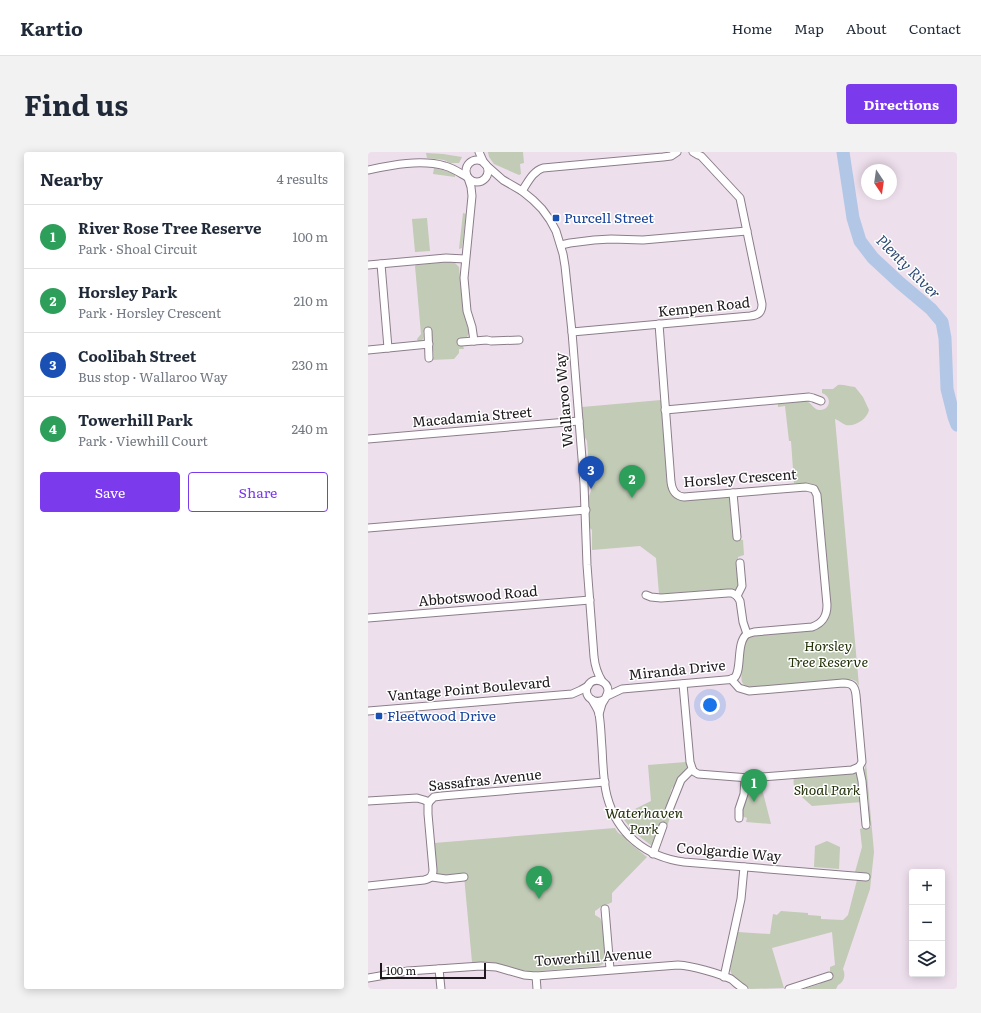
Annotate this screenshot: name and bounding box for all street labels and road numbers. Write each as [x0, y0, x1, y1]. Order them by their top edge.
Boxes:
street label: Kempen Road [657, 291, 751, 321]
street label: Wallaroo Way [549, 351, 577, 448]
street label: Macadamia Street [411, 401, 533, 431]
street label: Horsley Crescent [683, 463, 797, 491]
street label: Abbotswood Road [417, 580, 539, 610]
street label: Miranda Drive [627, 654, 726, 684]
street label: Vantage Point Boulevard [387, 671, 552, 705]
street label: Sassafras Avenue [427, 763, 542, 795]
street label: Coolgardie Way [676, 836, 783, 866]
street label: Towerhill Avenue [533, 942, 652, 970]

